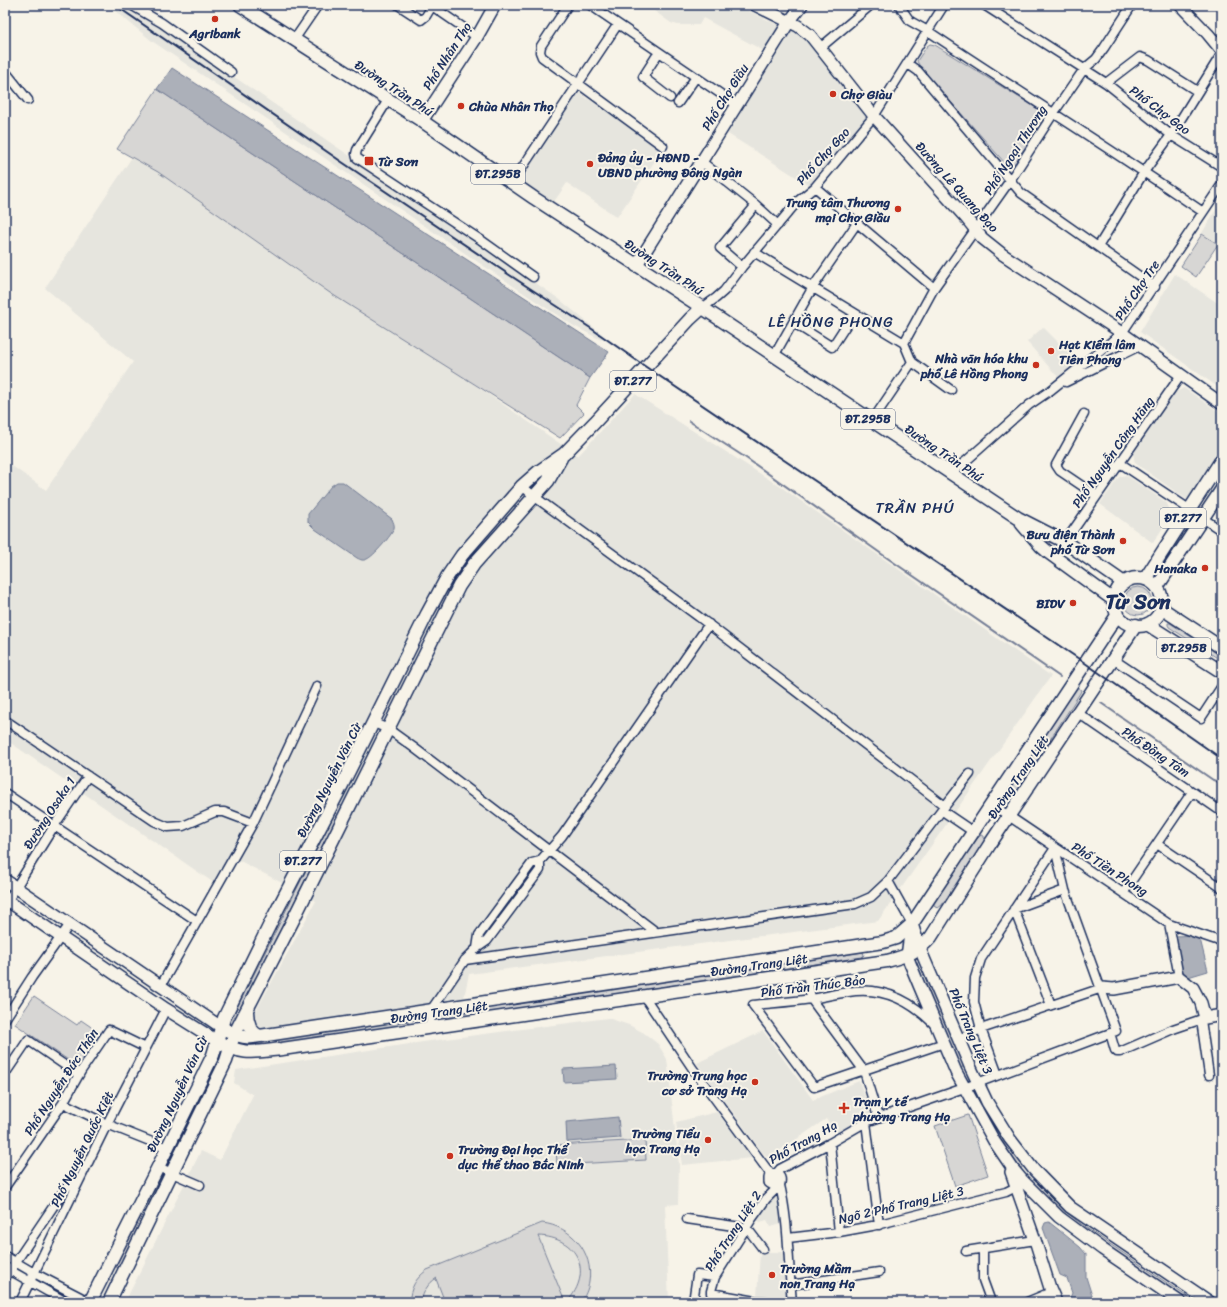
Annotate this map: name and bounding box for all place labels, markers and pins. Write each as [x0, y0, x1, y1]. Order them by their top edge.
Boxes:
marker: Agribank [210, 14, 220, 24]
place label: Agribank [188, 22, 242, 45]
place label: Chợ Giàu [840, 83, 893, 106]
marker: Chợ Giàu [828, 89, 838, 99]
place label: Chùa Nhân Thọ [468, 95, 554, 118]
marker: Chùa Nhân Thọ [456, 101, 466, 111]
place label: Đảng ủy - HĐND - UBND phường Đông Ngàn [597, 146, 743, 184]
place label: Từ Sơn [378, 150, 419, 173]
marker: Từ Sơn [363, 155, 375, 167]
marker: Đảng ủy - HĐND - UBND phường Đông Ngàn [585, 159, 595, 169]
place label: Trung tâm Thương mại Chợ Giầu [786, 191, 891, 229]
marker: Trung tâm Thương mại Chợ Giầu [893, 204, 903, 214]
place label: Hạt Kiểm lâm Tiên Phong [1058, 333, 1136, 371]
marker: Hạt Kiểm lâm Tiên Phong [1046, 346, 1056, 356]
place label: Nhà văn hóa khu phố Lê Hồng Phong [920, 347, 1029, 385]
marker: Nhà văn hóa khu phố Lê Hồng Phong [1031, 360, 1041, 370]
place label: Bưu điện Thành phố Từ Sơn [1026, 523, 1116, 561]
marker: Bưu điện Thành phố Từ Sơn [1118, 536, 1128, 546]
place label: Hanaka [1153, 557, 1197, 580]
marker: Hanaka [1200, 563, 1210, 573]
place label: BIDV [1036, 592, 1066, 615]
marker: BIDV [1068, 598, 1078, 608]
place label: Trường Trung học cơ sở Trang Hạ [647, 1064, 748, 1102]
marker: Trường Trung học cơ sở Trang Hạ [750, 1077, 760, 1087]
place label: Trạm Y tế phường Trang Hạ [852, 1090, 951, 1128]
marker: Trạm Y tế phường Trang Hạ [838, 1102, 850, 1114]
place label: Trường Tiểu học Trang Hạ [625, 1122, 701, 1160]
marker: Trường Tiểu học Trang Hạ [703, 1135, 713, 1145]
place label: Trường Đại học Thể dục thể thao Bắc Ninh [458, 1138, 584, 1176]
marker: Trường Đại học Thể dục thể thao Bắc Ninh [445, 1151, 455, 1161]
place label: Trường Mầm non Trang Hạ [779, 1257, 855, 1295]
marker: Trường Mầm non Trang Hạ [767, 1270, 777, 1280]

